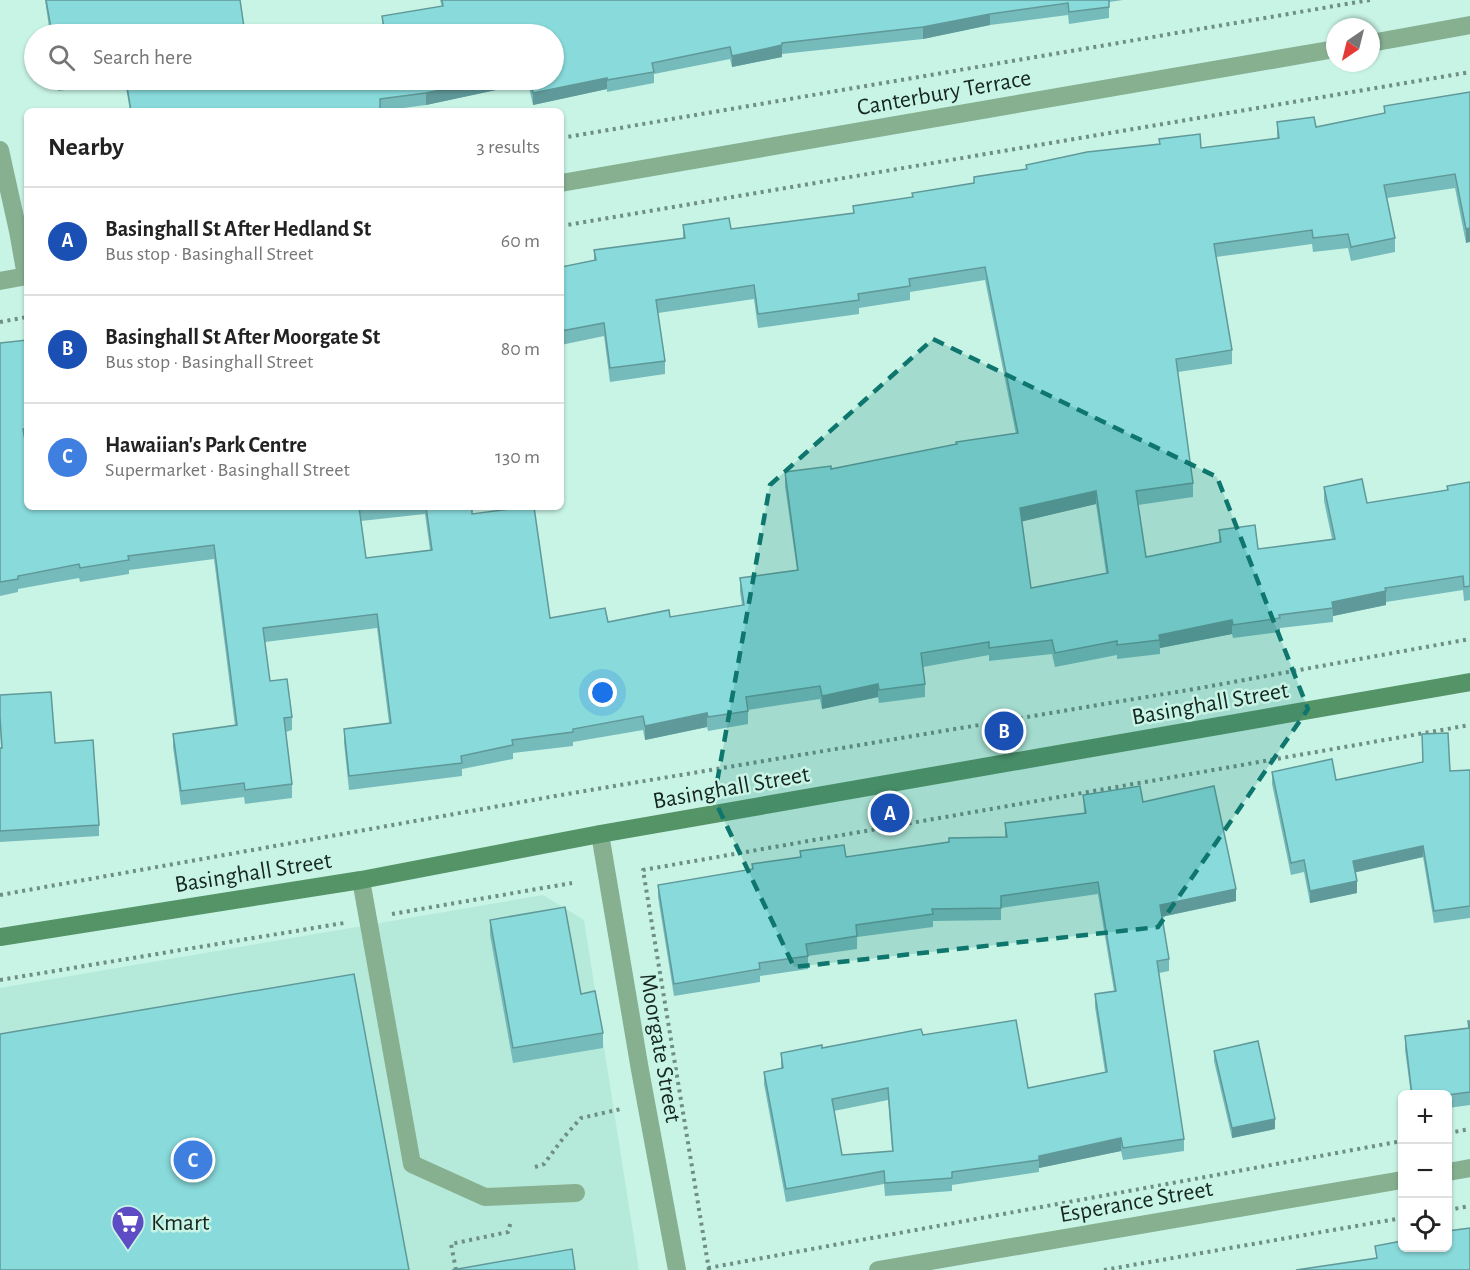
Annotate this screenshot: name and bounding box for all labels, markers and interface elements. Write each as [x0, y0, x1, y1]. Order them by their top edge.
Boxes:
north arrow [1326, 18, 1380, 72]
search box [24, 24, 564, 90]
icon: search [45, 41, 78, 74]
text: Search here [93, 46, 192, 68]
street label: Canterbury Terrace [855, 66, 1033, 120]
text: Nearby [48, 134, 124, 160]
text: 3 results [476, 137, 540, 157]
text: Basinghall St After Hedland St [105, 218, 371, 240]
text: A [62, 231, 74, 251]
text: 60 m [501, 231, 540, 251]
text: Bus stop · Basinghall Street [105, 244, 314, 264]
text: Basinghall St After Moorgate St [105, 326, 380, 348]
text: B [62, 339, 73, 359]
text: 80 m [501, 339, 540, 359]
text: Bus stop · Basinghall Street [105, 352, 314, 372]
text: Hawaiian's Park Centre [105, 434, 307, 456]
text: C [62, 447, 73, 467]
text: 130 m [495, 447, 540, 467]
text: Supermarket · Basinghall Street [105, 460, 350, 480]
your location [588, 678, 617, 707]
street label: Basinghall Street [1130, 678, 1291, 730]
pin: B [984, 708, 1024, 754]
street label: Basinghall Street [651, 762, 812, 814]
pin: A [870, 790, 910, 836]
street label: Basinghall Street [173, 849, 334, 897]
street label: Moorgate Street [635, 972, 685, 1125]
map controls [1398, 1090, 1452, 1252]
button: + [1398, 1090, 1452, 1144]
pin: C [174, 1138, 212, 1182]
button: − [1398, 1144, 1452, 1198]
street label: Esperance Street [1058, 1177, 1215, 1227]
button: locate [1398, 1198, 1452, 1252]
supermarket icon: Kmart [110, 1204, 146, 1251]
place label: Kmart [151, 1211, 210, 1235]

